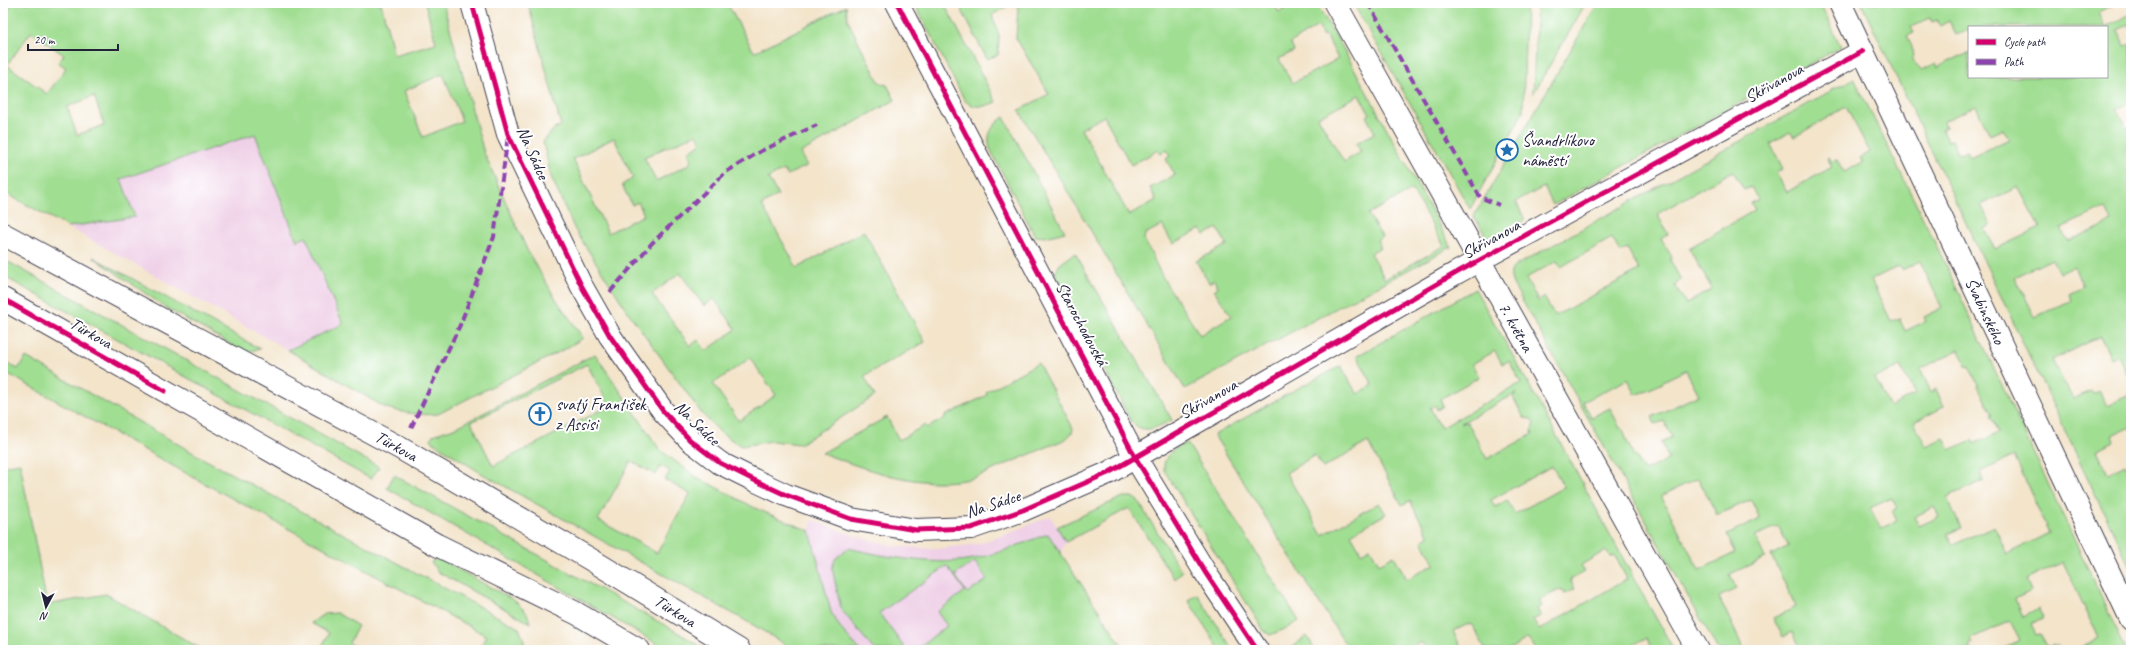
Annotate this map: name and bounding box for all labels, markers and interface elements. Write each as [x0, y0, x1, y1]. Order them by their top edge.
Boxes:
scale bar [28, 26, 118, 52]
legend [1968, 26, 2108, 78]
text: 20 m [34, 32, 56, 48]
text: Cycle path [2004, 34, 2046, 50]
text: Path [2004, 54, 2024, 70]
street label: Skřivanova [1741, 58, 1808, 108]
street label: Na Sádce [512, 123, 554, 184]
place label: Švandrlíkovo náměstí [1522, 130, 1596, 171]
place icon: Švandrlíkovo náměstí [1494, 137, 1520, 163]
street label: Skřivanova [1458, 214, 1525, 264]
street label: Švabinského [1961, 274, 2010, 348]
street label: Starochodovská [1051, 279, 1114, 371]
street label: 7. května [1494, 299, 1539, 357]
street label: Türkova [66, 313, 117, 354]
street label: Skřivanova [1175, 373, 1242, 424]
place label: svatý František z Assisi [556, 394, 647, 435]
street label: Na Sádce [670, 396, 725, 451]
church icon: svatý František z Assisi [527, 401, 553, 427]
street label: Türkova [371, 426, 422, 467]
street label: Na Sádce [963, 485, 1024, 523]
north arrow [26, 587, 66, 627]
street label: Türkova [650, 590, 701, 632]
text: N [38, 609, 49, 624]

